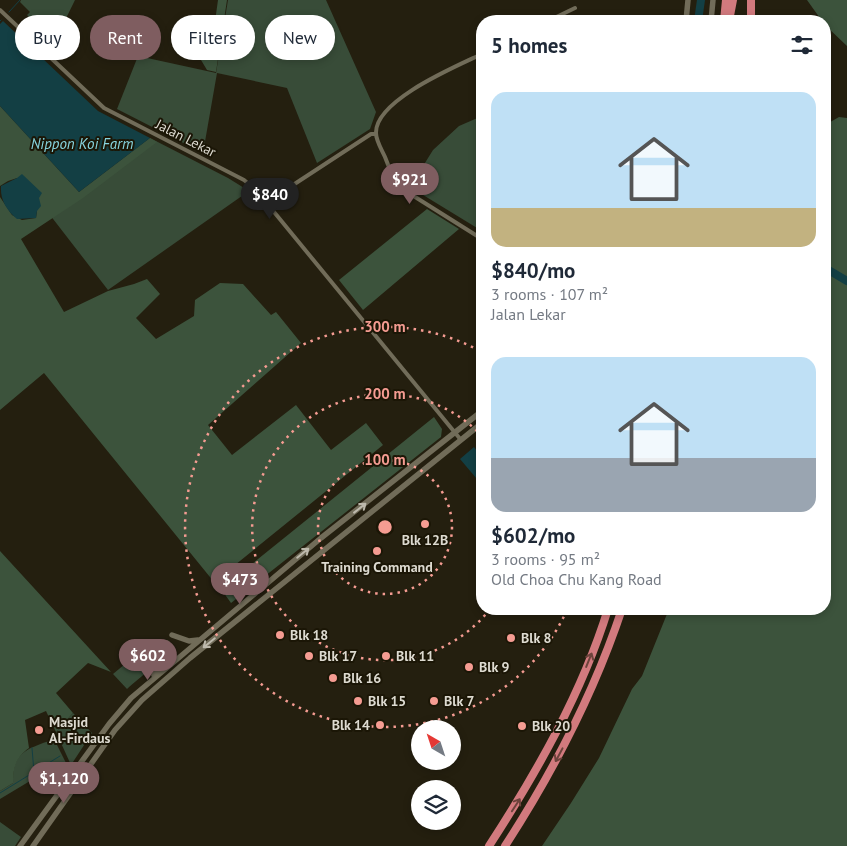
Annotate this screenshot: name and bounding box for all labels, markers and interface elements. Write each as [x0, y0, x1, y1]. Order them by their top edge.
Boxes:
chip: Buy [15, 15, 80, 60]
chip: Rent [90, 15, 161, 60]
chip: Filters [171, 15, 255, 60]
chip: New [265, 15, 335, 60]
icon: filters [788, 31, 816, 59]
text: 5 homes [491, 32, 567, 59]
street label: Jalan Lekar [152, 115, 219, 161]
icon: home [609, 124, 699, 214]
water label: Nippon Koi Farm [31, 134, 133, 153]
pin: $921 [380, 162, 440, 205]
text: $921 [392, 169, 428, 189]
pin: $840 [240, 178, 300, 220]
text: $840 [252, 184, 288, 204]
text: $840/mo [491, 257, 575, 284]
text: 3 rooms · 107 m² [491, 284, 608, 304]
text: Jalan Lekar [491, 304, 566, 324]
text: 300 m [364, 317, 406, 336]
text: 200 m [364, 384, 406, 403]
icon: home [609, 389, 699, 479]
text: 100 m [364, 450, 406, 469]
one-way arrow [353, 503, 366, 514]
centre of rings [376, 518, 394, 536]
marker: Blk 12B [419, 518, 431, 530]
text: $602/mo [491, 522, 575, 549]
place label: Blk 12B [402, 531, 448, 549]
marker: Training Command [371, 545, 383, 557]
one-way arrow [296, 548, 309, 559]
text: 3 rooms · 95 m² [491, 549, 600, 569]
place label: Training Command [321, 558, 433, 576]
pin: $473 [210, 562, 270, 605]
text: $473 [222, 569, 258, 589]
text: Old Choa Chu Kang Road [491, 569, 662, 589]
place label: Blk 18 [290, 626, 328, 644]
marker: Blk 18 [274, 629, 286, 641]
place label: Blk 8 [521, 629, 551, 647]
marker: Blk 8 [505, 632, 517, 644]
one-way arrow [203, 637, 216, 648]
pin: $602 [118, 638, 178, 681]
text: $602 [130, 645, 166, 665]
place label: Blk 17 [319, 647, 357, 665]
place label: Blk 11 [396, 647, 434, 665]
marker: Blk 17 [303, 650, 315, 662]
marker: Blk 11 [380, 650, 392, 662]
one-way arrow [585, 653, 594, 668]
place label: Blk 9 [479, 658, 509, 676]
marker: Blk 9 [463, 661, 475, 673]
place label: Blk 16 [343, 669, 381, 687]
marker: Blk 16 [327, 672, 339, 684]
place label: Blk 15 [368, 692, 406, 710]
place label: Blk 7 [444, 692, 474, 710]
marker: Blk 15 [352, 695, 364, 707]
marker: Blk 7 [428, 695, 440, 707]
place label: Masjid Al-Firdaus [49, 713, 110, 747]
place label: Blk 14 [332, 716, 370, 734]
place label: Blk 20 [532, 717, 570, 735]
marker: Blk 14 [374, 719, 386, 731]
north arrow [411, 720, 461, 770]
map controls [411, 720, 461, 830]
marker: Blk 20 [516, 720, 528, 732]
marker: Masjid Al-Firdaus [33, 724, 45, 736]
one-way arrow [554, 748, 564, 763]
pin: $1,120 [23, 762, 105, 804]
text: $1,120 [39, 768, 89, 788]
button: layers [411, 780, 461, 830]
one-way arrow [510, 798, 521, 812]

